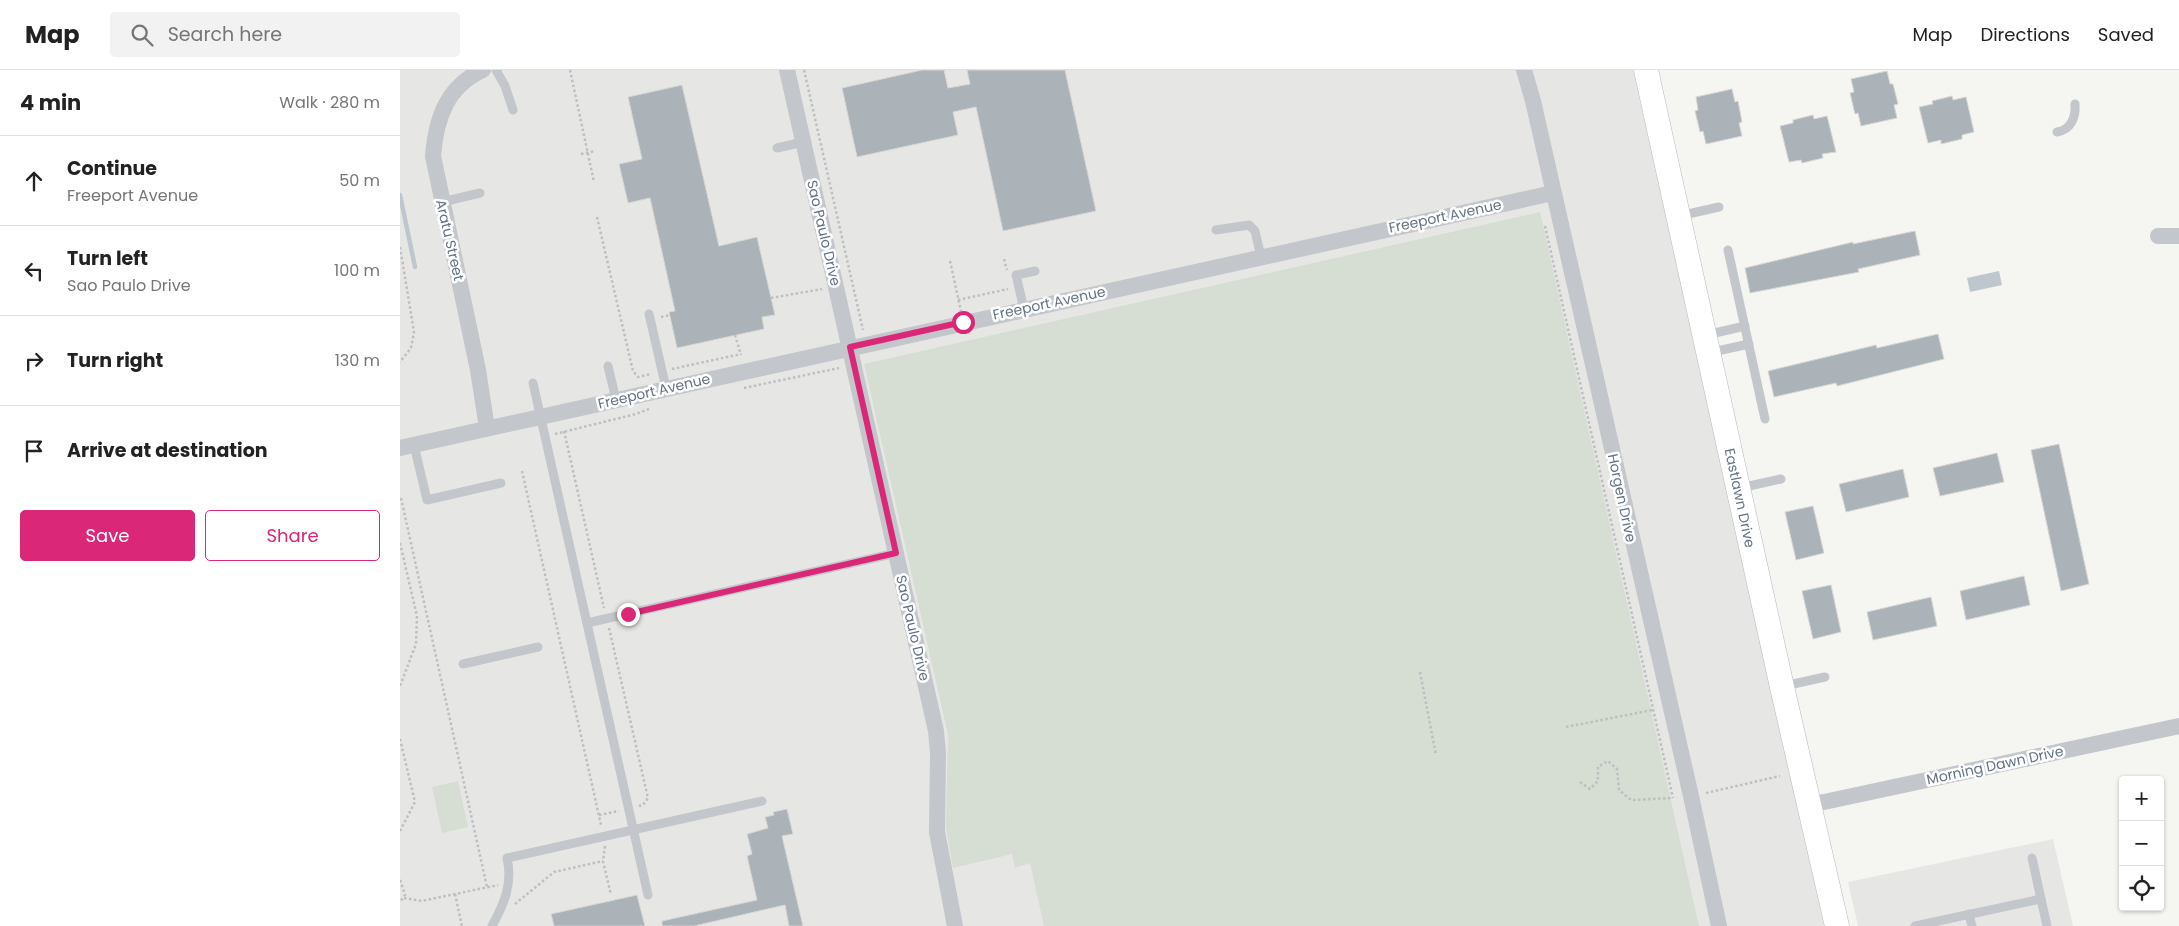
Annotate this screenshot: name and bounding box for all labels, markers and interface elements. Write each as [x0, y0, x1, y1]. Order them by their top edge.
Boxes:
search box [110, 12, 460, 57]
text: Map [25, 18, 80, 51]
icon: search [128, 21, 156, 49]
text: Search here [168, 21, 282, 48]
text: Map [1913, 22, 1952, 47]
text: Directions [1980, 22, 2070, 47]
text: Saved [2098, 22, 2154, 47]
text: 4 min [20, 88, 81, 117]
text: Walk · 280 m [279, 91, 380, 114]
text: Continue [67, 155, 157, 182]
icon: ahead [20, 167, 48, 195]
text: 50 m [339, 169, 380, 192]
street label: Sao Paulo Drive [802, 178, 846, 288]
text: Freeport Avenue [67, 184, 198, 207]
street label: Freeport Avenue [1387, 194, 1503, 238]
street label: Aratu Street [431, 197, 469, 283]
text: Turn left [67, 245, 148, 272]
icon: left [20, 257, 48, 285]
text: 100 m [334, 259, 380, 282]
text: Sao Paulo Drive [67, 274, 191, 297]
street label: Freeport Avenue [991, 281, 1107, 325]
route start [952, 311, 975, 334]
icon: right [20, 347, 48, 375]
text: Turn right [67, 347, 163, 374]
text: 130 m [335, 349, 380, 372]
street label: Freeport Avenue [596, 368, 712, 414]
icon: arrive [20, 437, 48, 465]
text: Arrive at destination [67, 437, 268, 464]
street label: Eastlawn Drive [1720, 446, 1760, 550]
street label: Horgen Drive [1603, 452, 1641, 544]
button: Save [20, 510, 195, 561]
button: Share [205, 510, 380, 561]
street label: Sao Paulo Drive [891, 573, 935, 683]
route end [617, 603, 640, 626]
street label: Morning Dawn Drive [1925, 741, 2066, 789]
map controls [2119, 776, 2164, 911]
button: + [2119, 776, 2164, 821]
button: − [2119, 821, 2164, 866]
button: locate [2119, 866, 2164, 911]

